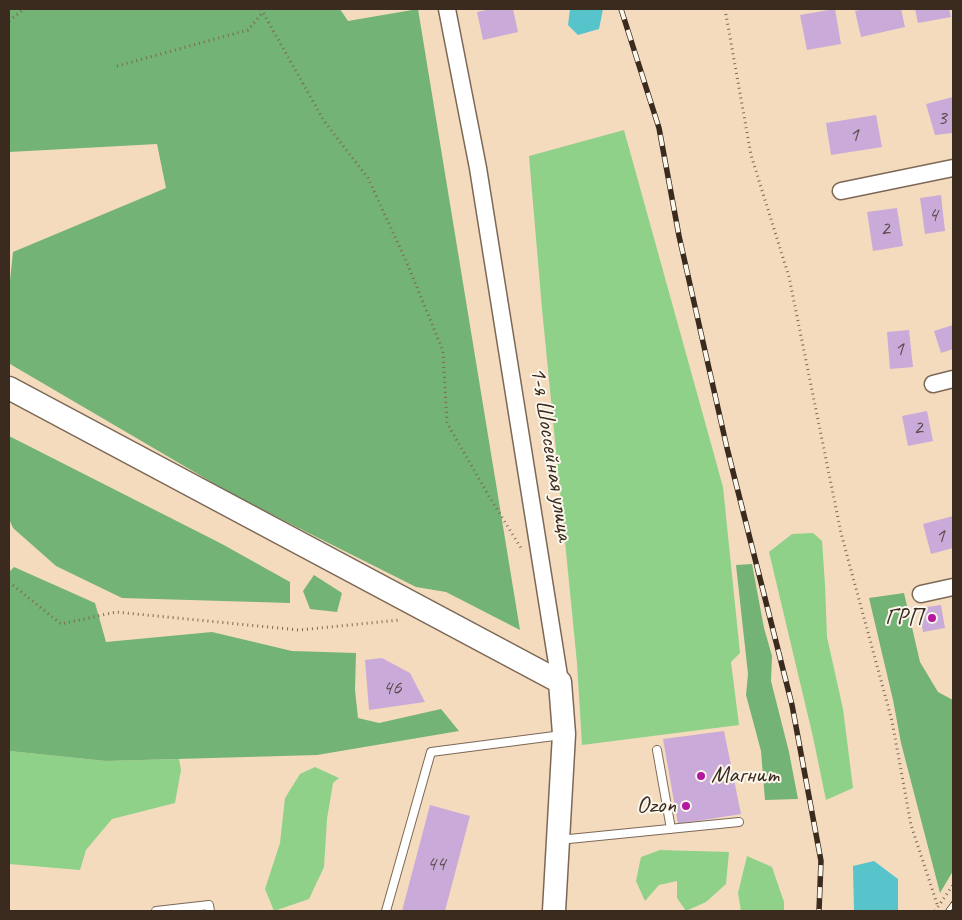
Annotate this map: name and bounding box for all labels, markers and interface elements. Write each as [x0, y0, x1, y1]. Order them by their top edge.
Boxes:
house number: 3 [937, 105, 947, 131]
house number: 1 [849, 122, 859, 148]
house number: 4 [928, 202, 938, 228]
house number: 2 [880, 216, 890, 242]
house number: 1 [894, 336, 904, 362]
street label: 1-я Шоссейная улица [523, 365, 579, 543]
house number: 2 [913, 415, 923, 441]
house number: 1 [935, 523, 945, 549]
place label: ГРП [885, 604, 922, 632]
marker: ГРП [926, 612, 938, 624]
house number: 46 [383, 675, 401, 701]
place label: Магнит [711, 762, 779, 790]
marker: Магнит [695, 770, 707, 782]
place label: Ozon [637, 792, 676, 820]
marker: Ozon [680, 800, 692, 812]
house number: 44 [427, 851, 445, 877]

